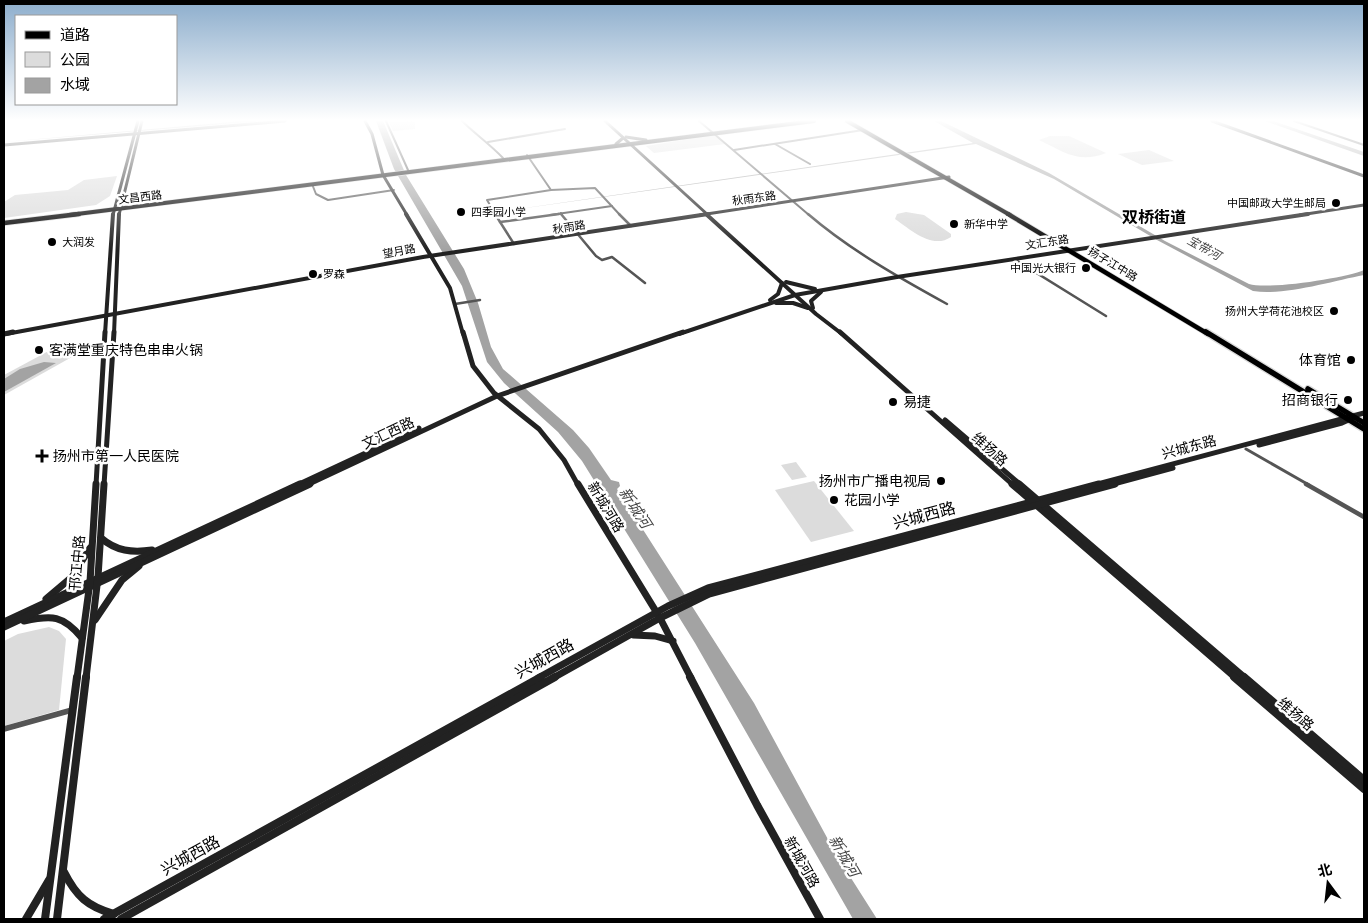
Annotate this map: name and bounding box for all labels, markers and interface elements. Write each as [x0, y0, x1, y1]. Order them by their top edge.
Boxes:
legend [15, 15, 178, 105]
text: 道路 [60, 25, 90, 44]
text: 公园 [60, 50, 90, 69]
text: 水域 [60, 75, 90, 94]
street label: 文昌西路 [117, 187, 163, 207]
street label: 秋雨东路 [731, 188, 777, 208]
place label: 中国邮政大学生邮局 [1227, 196, 1326, 210]
marker: 中国邮政大学生邮局 [1330, 197, 1342, 209]
place label: 四季园小学 [471, 205, 526, 219]
marker: 四季园小学 [455, 206, 467, 218]
district label: 双桥街道 [1122, 207, 1186, 227]
place label: 新华中学 [964, 217, 1008, 231]
street label: 秋雨路 [552, 218, 586, 236]
marker: 新华中学 [948, 218, 960, 230]
street label: 文汇东路 [1024, 232, 1070, 252]
water label: 宝带河 [1185, 232, 1225, 264]
place label: 大润发 [62, 235, 95, 249]
marker: 大润发 [46, 236, 58, 248]
street label: 望月路 [381, 241, 417, 261]
street label: 扬子江中路 [1086, 244, 1140, 284]
place label: 中国光大银行 [1010, 261, 1076, 275]
marker: 中国光大银行 [1080, 262, 1092, 274]
place label: 罗森 [323, 267, 345, 281]
marker: 罗森 [307, 268, 319, 280]
place label: 扬州大学荷花池校区 [1225, 304, 1324, 318]
marker: 扬州大学荷花池校区 [1328, 305, 1340, 317]
place label: 客满堂重庆特色串串火锅 [49, 341, 203, 358]
marker: 客满堂重庆特色串串火锅 [33, 344, 45, 356]
place label: 体育馆 [1299, 351, 1341, 368]
marker: 体育馆 [1345, 354, 1357, 366]
place label: 招商银行 [1282, 391, 1338, 408]
place label: 易捷 [903, 393, 931, 410]
marker: 招商银行 [1342, 394, 1354, 406]
marker: 易捷 [887, 396, 899, 408]
street label: 文汇西路 [359, 413, 417, 452]
street label: 维扬路 [969, 428, 1012, 469]
street label: 兴城东路 [1160, 431, 1218, 462]
place label: 扬州市第一人民医院 [53, 447, 179, 464]
marker: 扬州市第一人民医院 [35, 449, 49, 463]
place label: 扬州市广播电视局 [819, 472, 931, 489]
marker: 扬州市广播电视局 [935, 475, 947, 487]
street label: 新城河路 [585, 478, 628, 535]
water label: 新城河 [615, 484, 657, 534]
place label: 花园小学 [844, 491, 900, 508]
marker: 花园小学 [828, 494, 840, 506]
street label: 兴城西路 [890, 497, 958, 533]
street label: 邗江中路 [66, 534, 87, 592]
street label: 兴城西路 [511, 634, 577, 682]
street label: 维扬路 [1275, 693, 1318, 734]
street label: 兴城西路 [157, 831, 223, 879]
water label: 新城河 [825, 832, 865, 883]
street label: 新城河路 [781, 833, 823, 890]
north arrow [1303, 858, 1353, 908]
text: 北 [1316, 860, 1333, 880]

